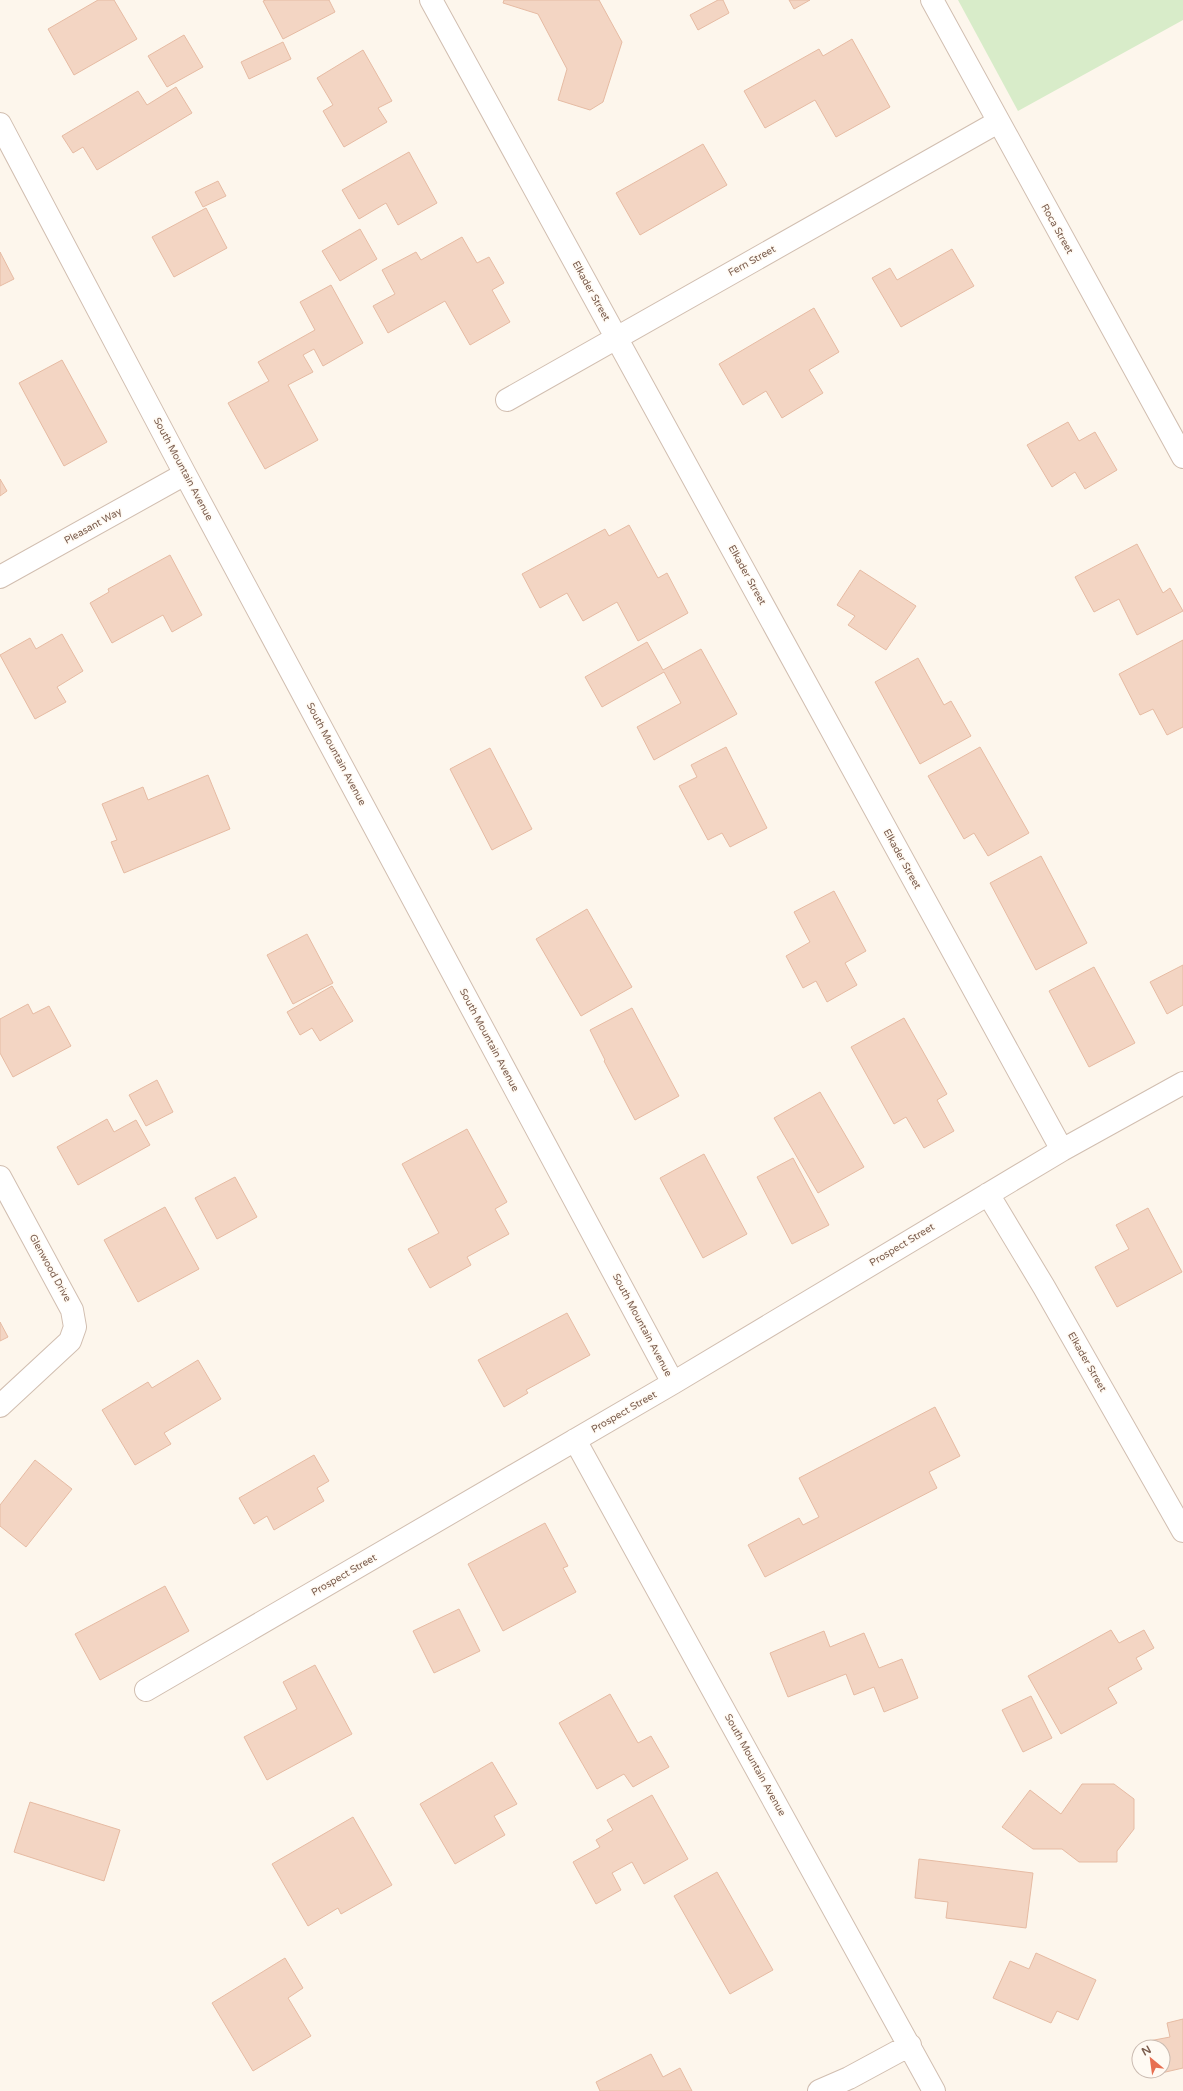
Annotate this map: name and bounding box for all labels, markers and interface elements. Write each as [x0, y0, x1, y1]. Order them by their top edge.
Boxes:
street label: Roca Street [1038, 202, 1076, 256]
street label: Fern Street [726, 243, 778, 279]
street label: Elkader Street [570, 259, 613, 323]
street label: South Mountain Avenue [151, 415, 215, 523]
street label: Pleasant Way [62, 505, 124, 547]
street label: Elkader Street [726, 543, 769, 607]
street label: South Mountain Avenue [304, 700, 368, 808]
street label: Elkader Street [881, 827, 924, 891]
street label: South Mountain Avenue [457, 986, 521, 1094]
street label: Prospect Street [867, 1221, 937, 1269]
street label: Glenwood Drive [27, 1232, 74, 1304]
street label: South Mountain Avenue [610, 1271, 674, 1379]
street label: Elkader Street [1065, 1330, 1109, 1394]
street label: Prospect Street [589, 1388, 659, 1436]
street label: Prospect Street [309, 1551, 379, 1599]
street label: South Mountain Avenue [722, 1712, 788, 1818]
north arrow [1131, 2039, 1171, 2079]
text: N [1139, 2043, 1153, 2059]

